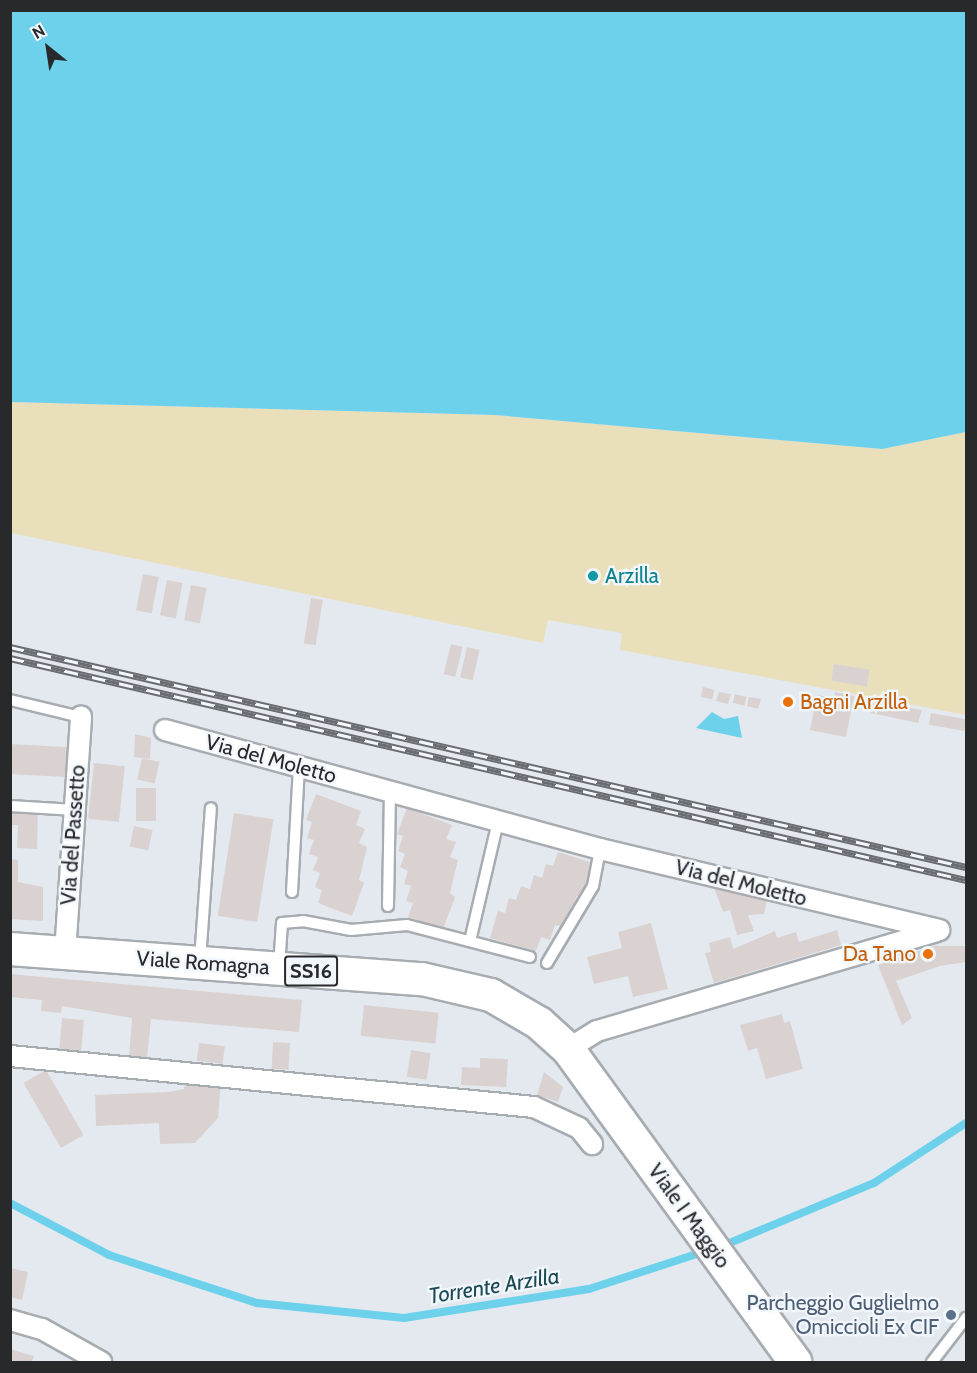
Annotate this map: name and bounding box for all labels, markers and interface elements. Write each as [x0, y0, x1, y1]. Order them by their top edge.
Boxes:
north arrow [18, 18, 78, 78]
text: N [29, 21, 48, 43]
place label: Arzilla [605, 563, 659, 589]
marker: Arzilla [586, 569, 600, 583]
place label: Bagni Arzilla [800, 689, 908, 715]
marker: Bagni Arzilla [781, 695, 795, 709]
street label: Via del Moletto [203, 729, 339, 789]
street label: Via del Passetto [56, 764, 90, 906]
street label: Via del Moletto [673, 854, 809, 912]
place label: Da Tano [843, 941, 916, 967]
street label: Viale Romagna [136, 946, 270, 980]
marker: Da Tano [921, 947, 935, 961]
road number: SS16 [284, 954, 338, 988]
street label: Viale I Maggio [643, 1159, 735, 1273]
water label: Torrente Arzilla [426, 1263, 562, 1309]
place label: Parcheggio Guglielmo Omiccioli Ex CIF [747, 1290, 939, 1340]
marker: Parcheggio Guglielmo Omiccioli Ex CIF [944, 1308, 958, 1322]

